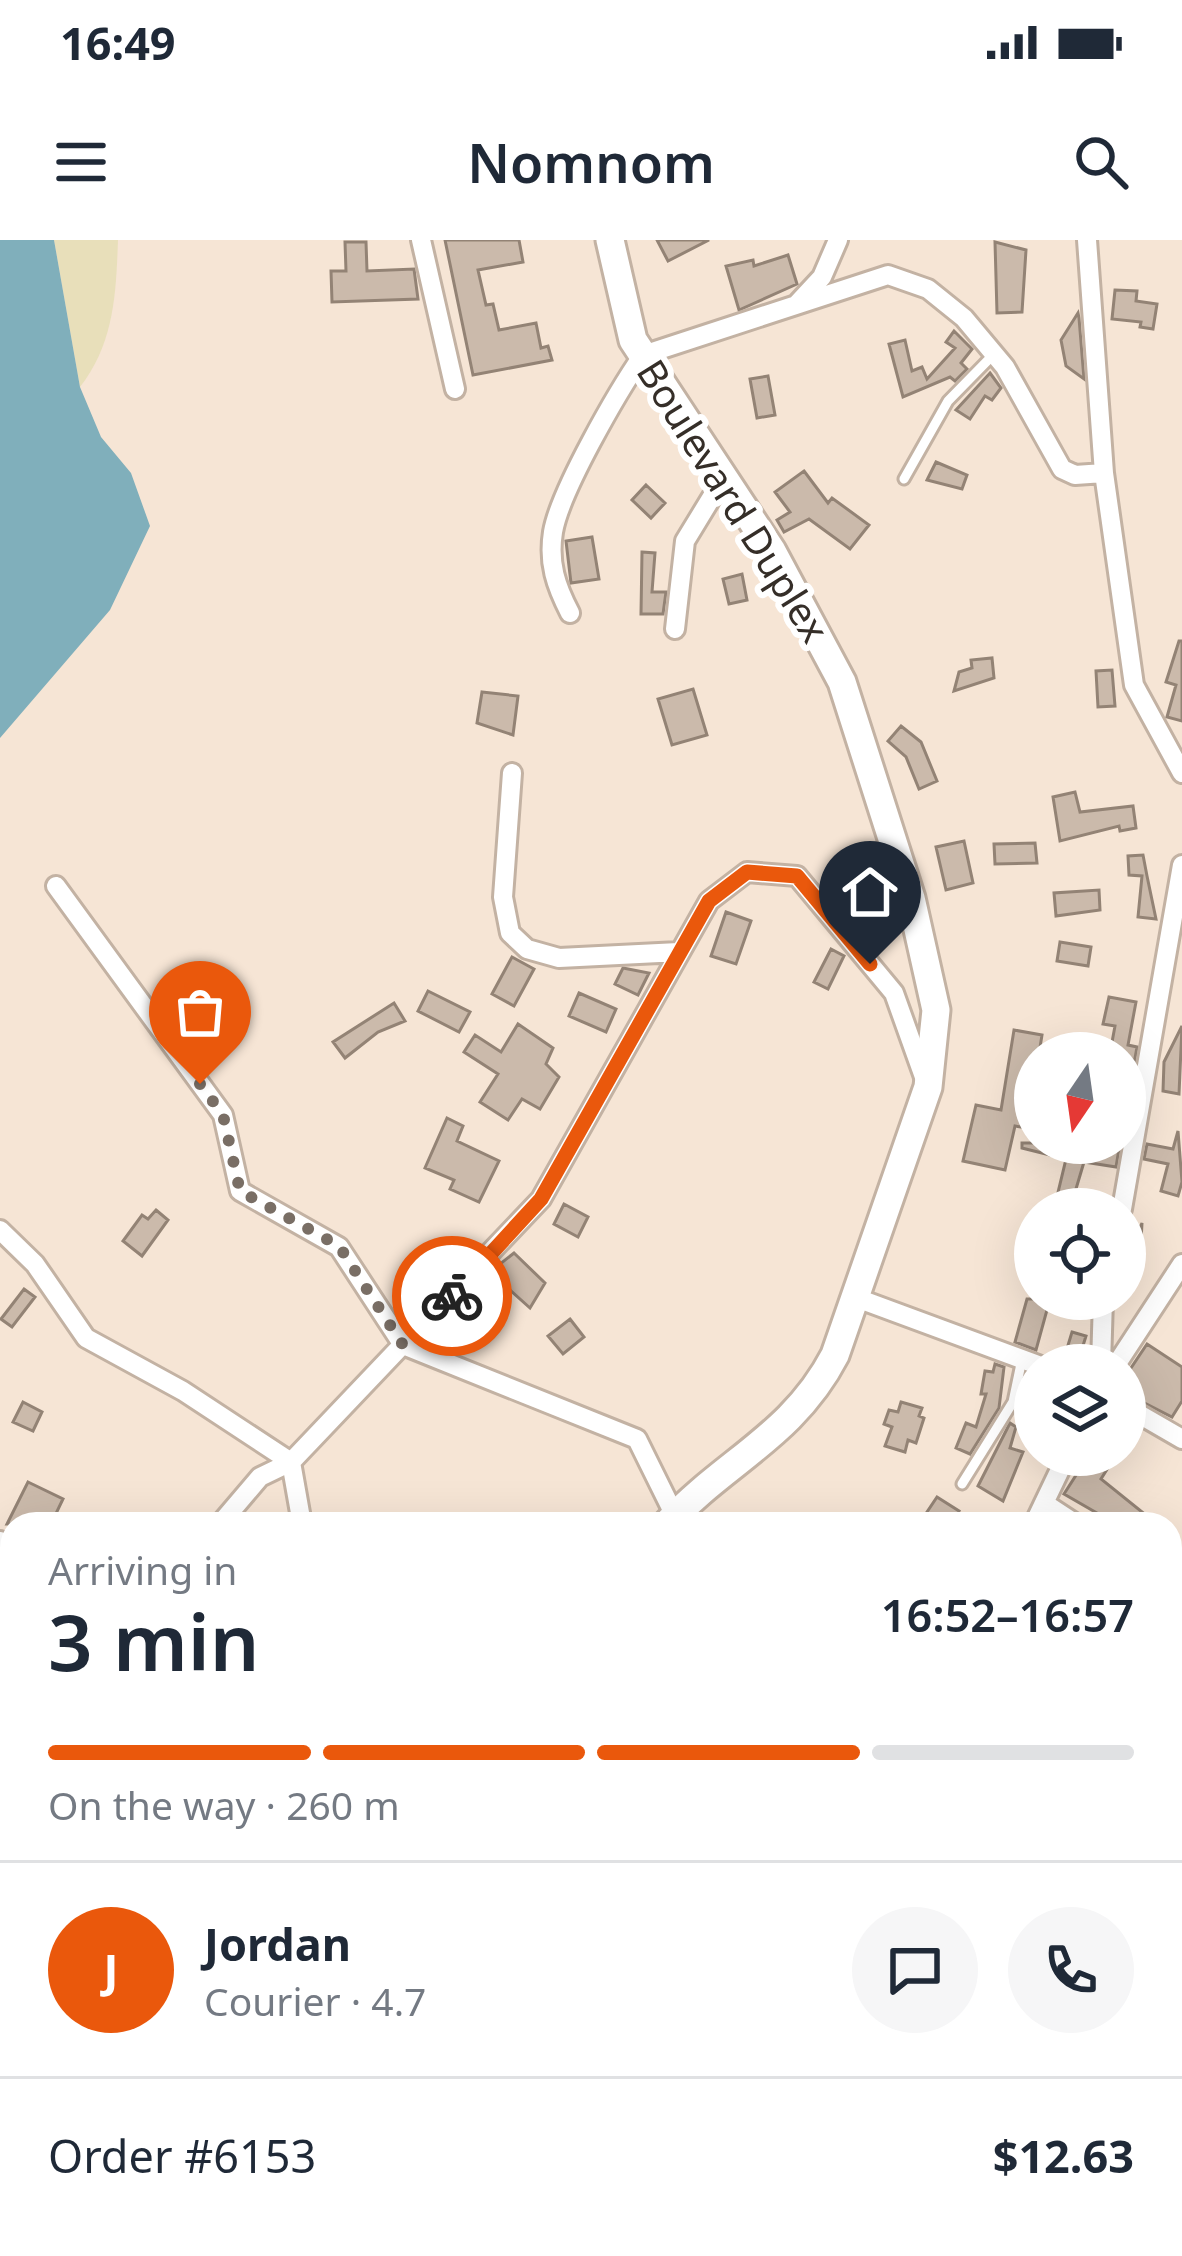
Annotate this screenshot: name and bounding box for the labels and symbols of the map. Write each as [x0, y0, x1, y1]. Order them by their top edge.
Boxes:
street label: Boulevard Duplex [626, 349, 843, 652]
pin [819, 841, 921, 964]
pin [149, 961, 251, 1084]
north arrow [1014, 1032, 1146, 1164]
courier [392, 1236, 512, 1356]

